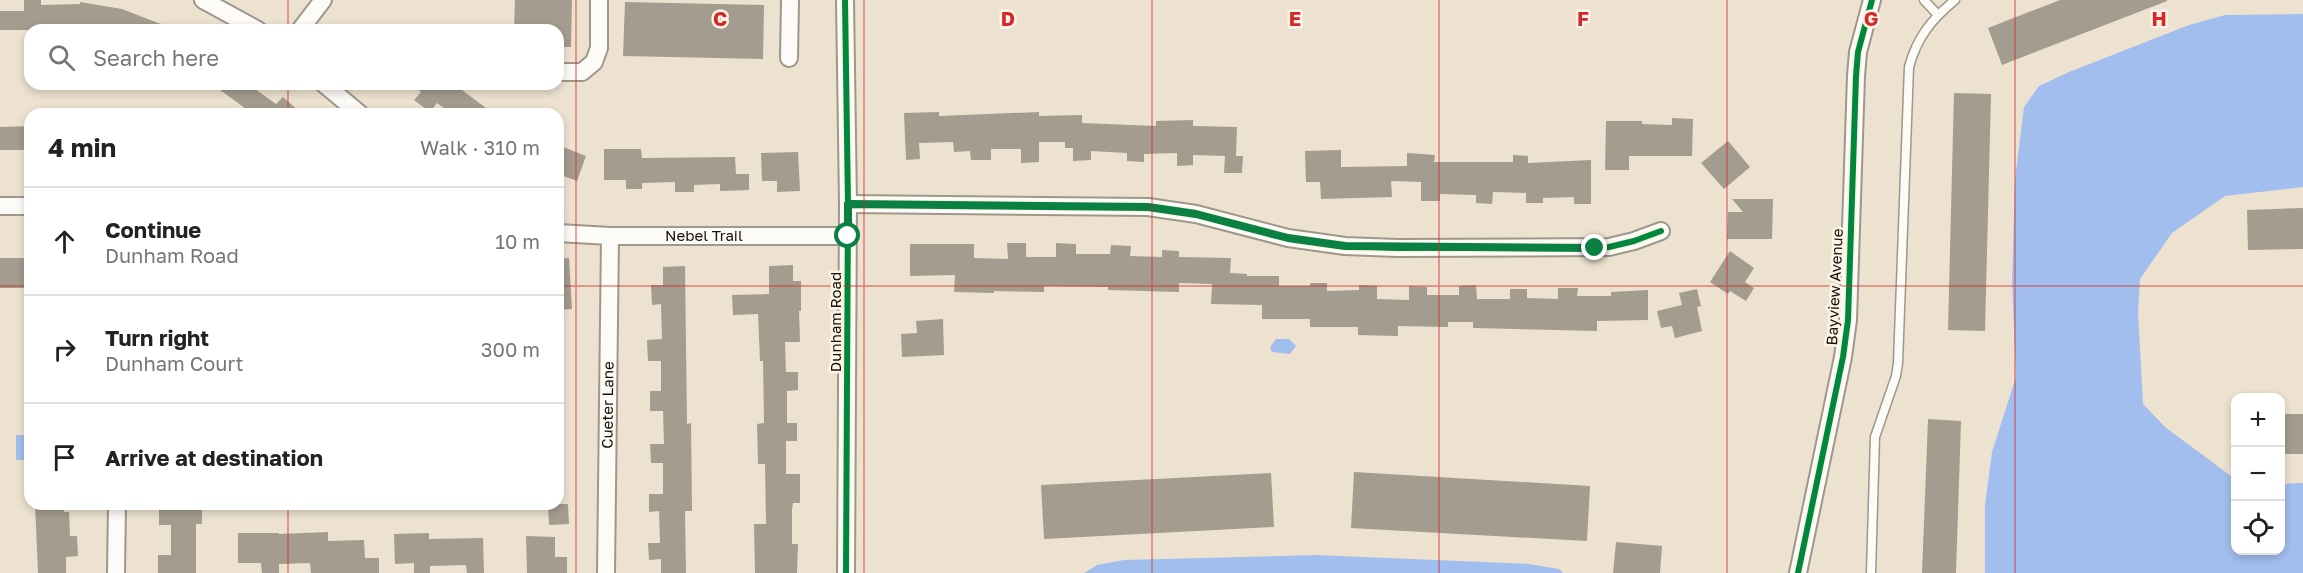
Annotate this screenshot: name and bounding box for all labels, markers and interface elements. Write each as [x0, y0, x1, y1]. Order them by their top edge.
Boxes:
text: C [713, 6, 727, 30]
text: D [1001, 6, 1015, 30]
text: E [1289, 6, 1301, 30]
text: F [1577, 6, 1589, 30]
text: G [1864, 6, 1878, 30]
text: H [2151, 6, 2167, 30]
search box [24, 24, 564, 90]
icon: search [45, 41, 78, 74]
text: Search here [93, 44, 219, 71]
text: 4 min [48, 132, 116, 163]
text: Walk · 310 m [420, 135, 540, 159]
text: Continue [105, 216, 201, 243]
route start [834, 222, 860, 248]
icon: ahead [48, 225, 81, 258]
street label: Nebel Trail [665, 226, 743, 244]
street label: Bayview Avenue [1822, 228, 1846, 346]
text: 10 m [495, 229, 540, 253]
route end [1581, 234, 1607, 260]
text: Dunham Road [105, 243, 239, 267]
street label: Dunham Road [826, 272, 844, 372]
text: Turn right [105, 324, 209, 351]
icon: right [48, 333, 81, 366]
text: 300 m [481, 337, 540, 361]
text: Dunham Court [105, 351, 244, 375]
street label: Cueter Lane [597, 361, 617, 449]
map controls [2231, 393, 2285, 555]
button: + [2231, 393, 2285, 447]
icon: arrive [48, 441, 81, 474]
text: Arrive at destination [105, 444, 323, 471]
button: − [2231, 447, 2285, 501]
button: locate [2231, 501, 2285, 555]

